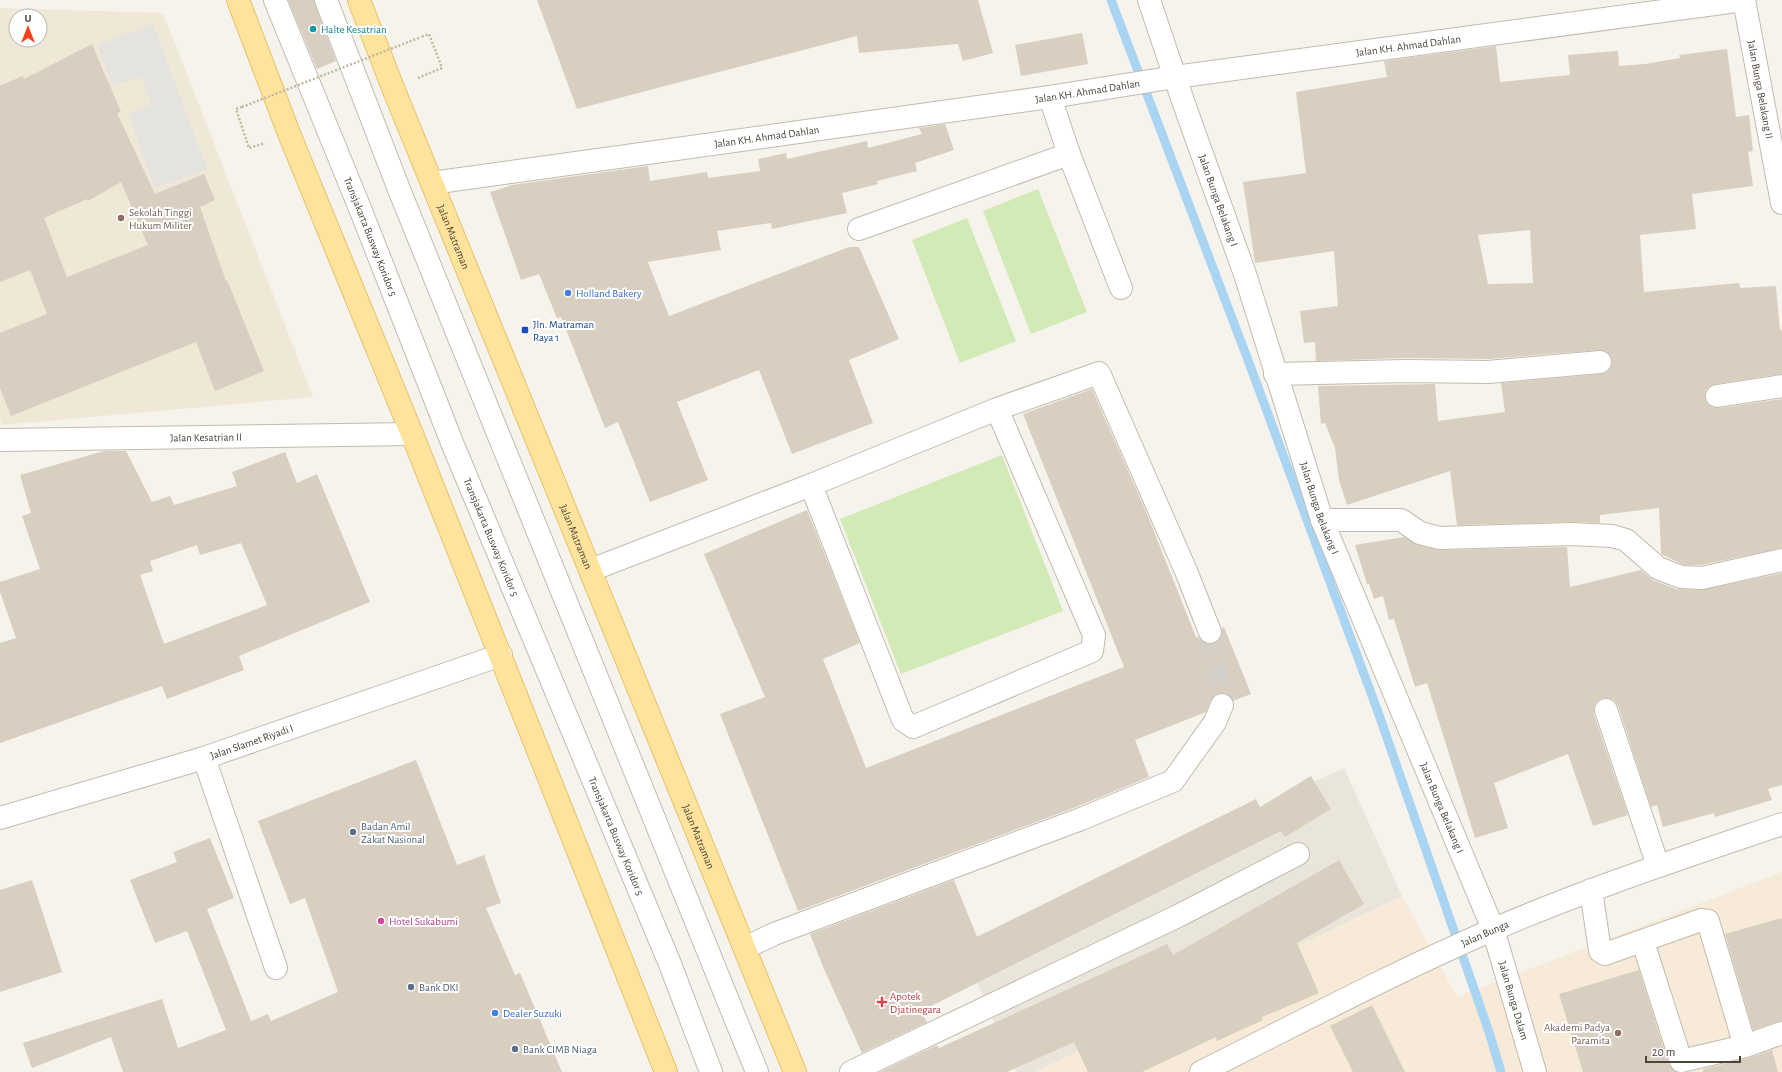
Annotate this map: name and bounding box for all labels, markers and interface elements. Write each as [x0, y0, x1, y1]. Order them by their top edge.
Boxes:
north arrow [8, 8, 48, 48]
text: U [24, 13, 32, 24]
marker: Halte Kesatrian [308, 24, 318, 34]
place label: Halte Kesatrian [321, 24, 387, 35]
street label: Jalan KH. Ahmad Dahlan [1355, 33, 1462, 58]
street label: Jalan Bunga Belakang II [1746, 39, 1775, 140]
street label: Jalan KH. Ahmad Dahlan [1035, 78, 1141, 105]
street label: Jalan KH. Ahmad Dahlan [714, 124, 820, 150]
street label: Jalan Bunga Belakang I [1197, 153, 1240, 248]
street label: Transjakarta Busway Koridor 5 [342, 175, 399, 298]
street label: Jalan Matraman [435, 203, 471, 271]
place label: Sekolah Tinggi Hukum Militer [129, 207, 192, 231]
marker: Sekolah Tinggi Hukum Militer [116, 213, 126, 223]
marker: Holland Bakery [563, 288, 573, 298]
place label: Holland Bakery [576, 288, 642, 299]
place label: Jln. Matraman Raya 1 [533, 319, 594, 343]
marker: Jln. Matraman Raya 1 [520, 325, 530, 335]
street label: Jalan Kesatrian II [170, 431, 242, 444]
street label: Jalan Bunga Belakang I [1298, 461, 1341, 556]
street label: Transjakarta Busway Koridor 5 [461, 476, 521, 598]
street label: Jalan Matraman [558, 503, 594, 571]
street label: Jalan Slamet Riyadi I [209, 723, 295, 761]
street label: Jalan Bunga Belakang I [1418, 761, 1466, 855]
street label: Transjakarta Busway Koridor 5 [586, 775, 646, 897]
street label: Jalan Matraman [680, 803, 716, 871]
place label: Badan Amil Zakat Nasional [361, 821, 425, 845]
marker: Badan Amil Zakat Nasional [348, 827, 358, 837]
marker: Hotel Sukabumi [376, 916, 386, 926]
place label: Hotel Sukabumi [389, 916, 458, 927]
street label: Jalan Bunga [1460, 918, 1511, 949]
street label: Jalan Bunga Dalam [1497, 960, 1530, 1042]
marker: Bank DKI [406, 982, 416, 992]
place label: Bank DKI [419, 982, 458, 993]
place label: Apotek Djatinegara [890, 991, 941, 1015]
marker: Apotek Djatinegara [877, 997, 887, 1007]
marker: Dealer Suzuki [490, 1008, 500, 1018]
place label: Dealer Suzuki [503, 1008, 562, 1019]
place label: Akademi Padya Paramita [1544, 1022, 1610, 1046]
marker: Akademi Padya Paramita [1613, 1028, 1623, 1038]
scale bar [1646, 1038, 1740, 1064]
marker: Bank CIMB Niaga [510, 1044, 520, 1054]
place label: Bank CIMB Niaga [523, 1044, 597, 1055]
text: 20 m [1652, 1046, 1675, 1058]

